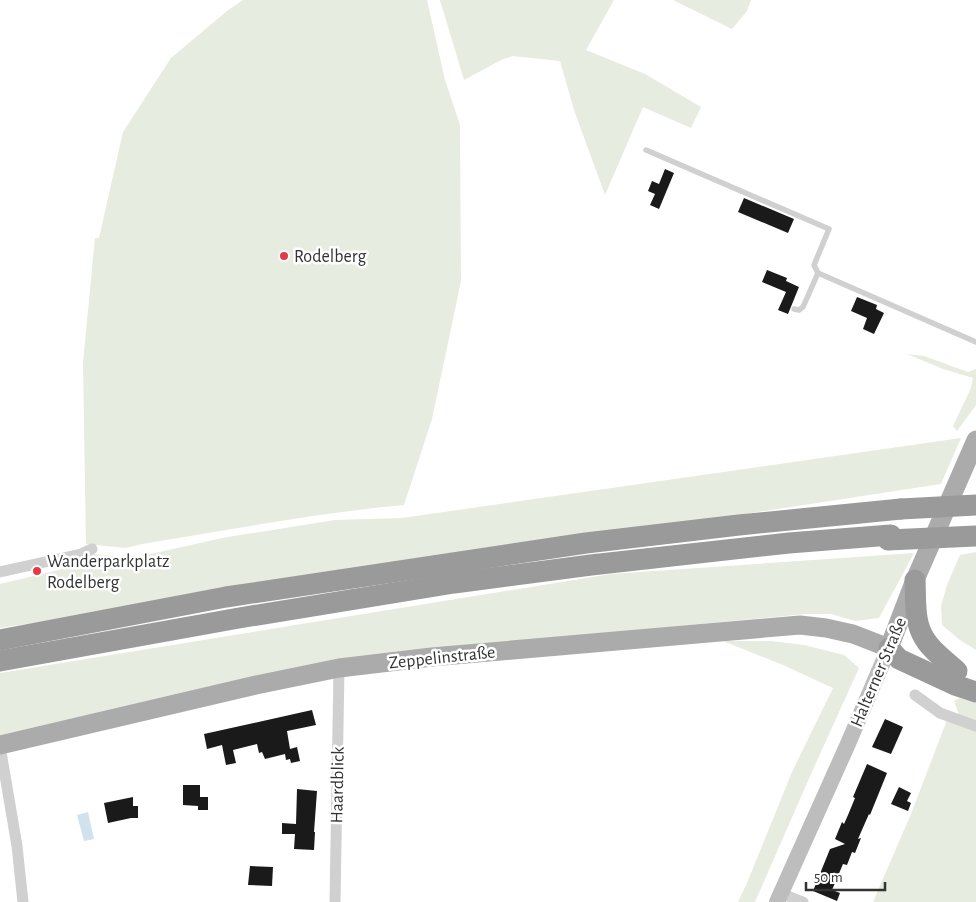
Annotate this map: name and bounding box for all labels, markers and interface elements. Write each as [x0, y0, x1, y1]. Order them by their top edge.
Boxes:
place label: Rodelberg [294, 248, 367, 266]
marker: Rodelberg [278, 250, 290, 262]
place label: Wanderparkplatz Rodelberg [47, 553, 169, 592]
marker: Wanderparkplatz Rodelberg [31, 565, 43, 577]
street label: Halterner Straße [848, 615, 910, 730]
street label: Zeppelinstraße [388, 643, 496, 673]
street label: Haardblick [328, 746, 348, 824]
scale bar [806, 860, 885, 892]
text: 50 m [814, 870, 843, 885]

